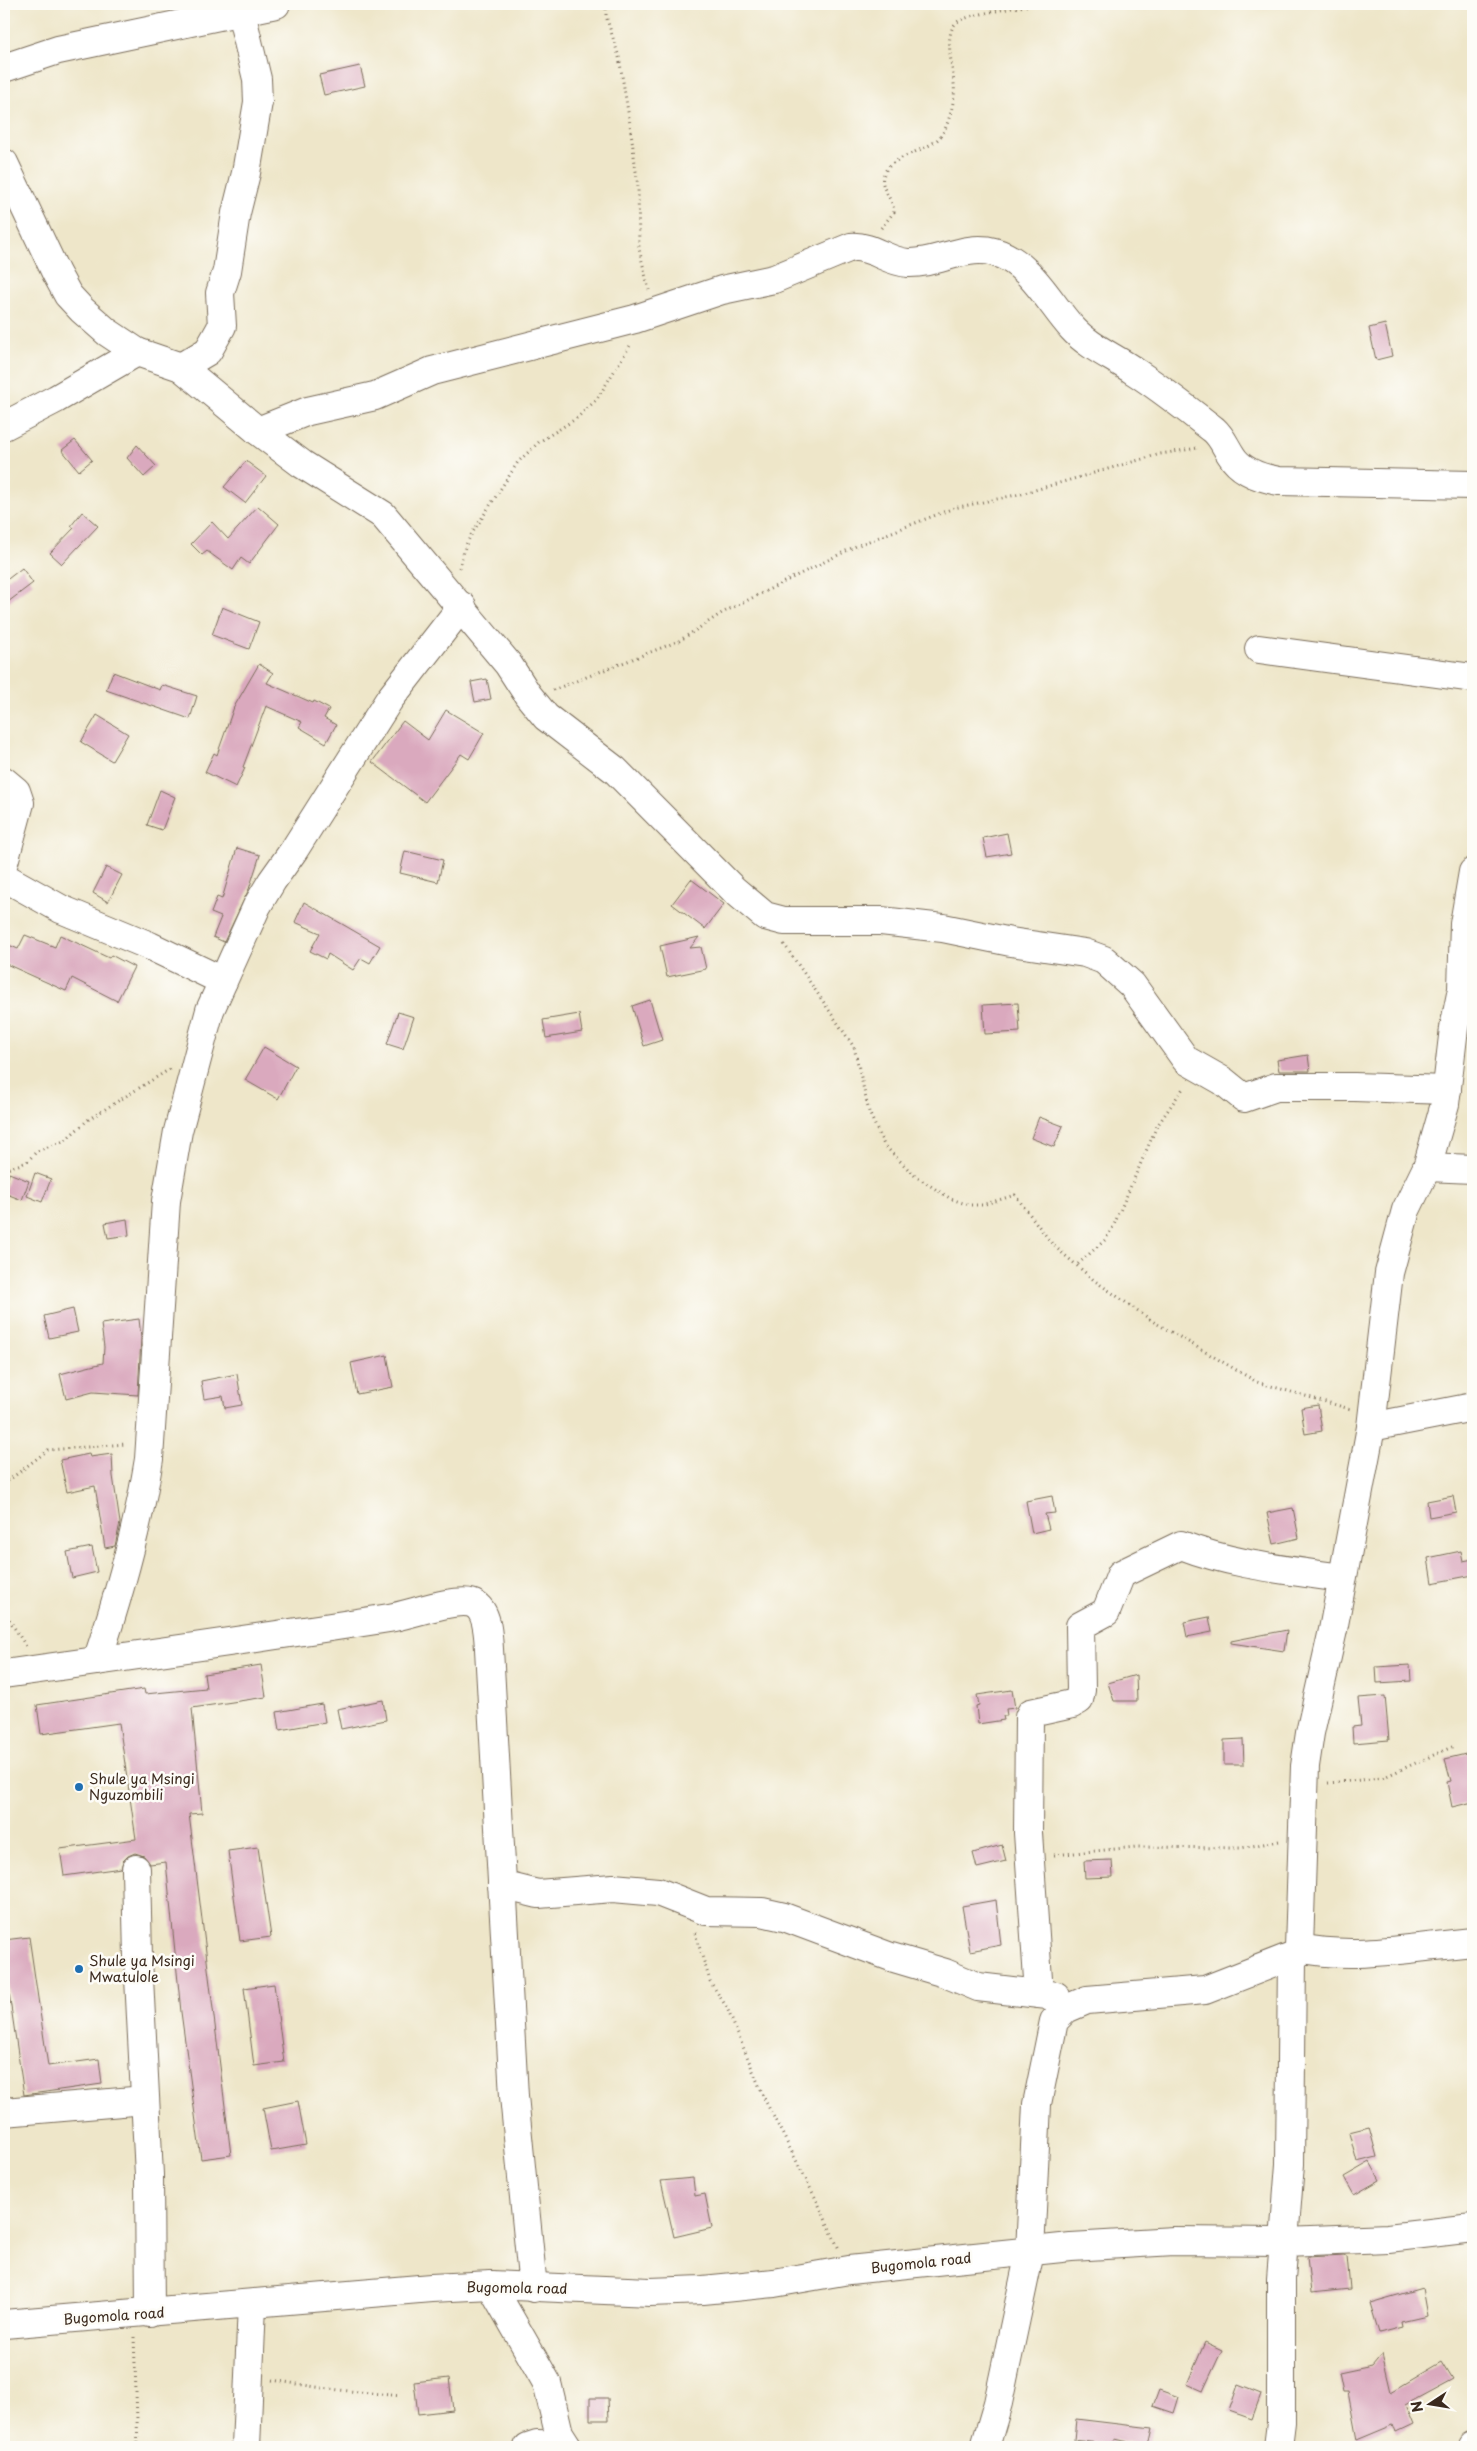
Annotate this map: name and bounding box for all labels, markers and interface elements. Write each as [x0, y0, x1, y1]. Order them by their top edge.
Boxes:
place label: Shule ya Msingi Nguzombili [89, 1768, 195, 1805]
marker: Shule ya Msingi Nguzombili [73, 1781, 85, 1793]
place label: Shule ya Msingi Mwatulole [89, 1950, 195, 1987]
marker: Shule ya Msingi Mwatulole [73, 1963, 85, 1975]
street label: Bugomola road [870, 2247, 972, 2278]
street label: Bugomola road [466, 2276, 568, 2299]
street label: Bugomola road [63, 2301, 165, 2330]
north arrow [1404, 2378, 1454, 2428]
text: N [1405, 2399, 1428, 2414]

